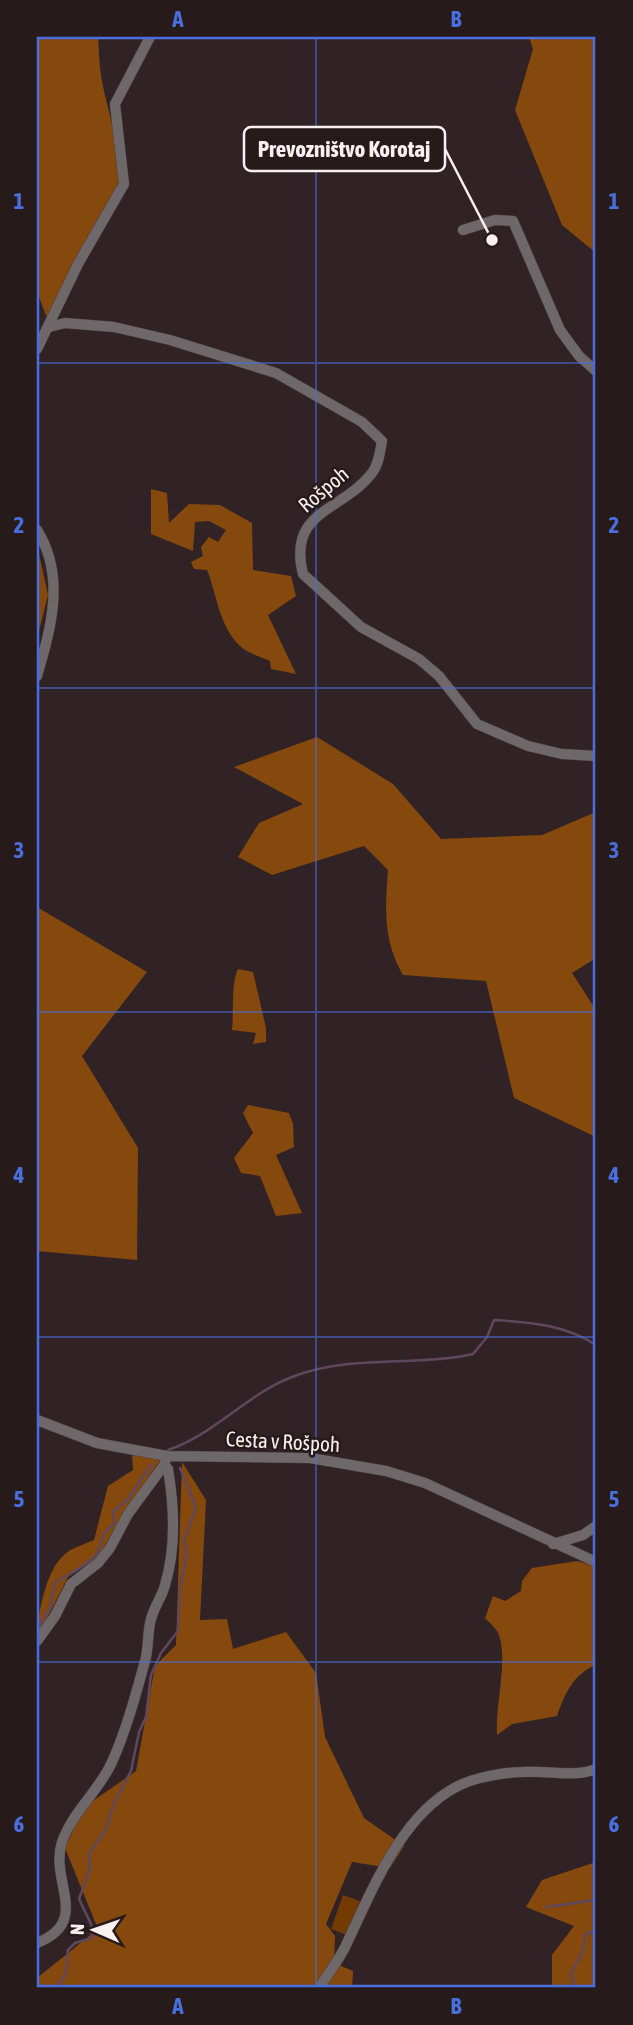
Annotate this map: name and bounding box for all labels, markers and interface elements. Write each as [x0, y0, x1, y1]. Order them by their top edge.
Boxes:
text: A [171, 6, 184, 32]
text: B [451, 6, 462, 32]
callout: Prevozništvo Korotaj [244, 127, 445, 171]
text: Prevozništvo Korotaj [258, 136, 430, 162]
text: 1 [14, 188, 25, 214]
text: 1 [609, 188, 620, 214]
street label: Rošpoh [293, 461, 353, 517]
text: 2 [14, 512, 24, 538]
text: 2 [609, 512, 619, 538]
text: 3 [14, 837, 24, 863]
text: 3 [609, 837, 619, 863]
text: 4 [13, 1162, 25, 1188]
text: 4 [608, 1162, 620, 1188]
street label: Cesta v Rošpoh [225, 1426, 341, 1456]
text: 5 [14, 1486, 25, 1512]
text: 5 [609, 1486, 620, 1512]
text: 6 [14, 1811, 25, 1837]
text: 6 [609, 1811, 620, 1837]
north arrow [60, 1896, 130, 1966]
text: N [66, 1923, 88, 1935]
text: A [171, 1993, 184, 2019]
text: B [451, 1993, 462, 2019]

